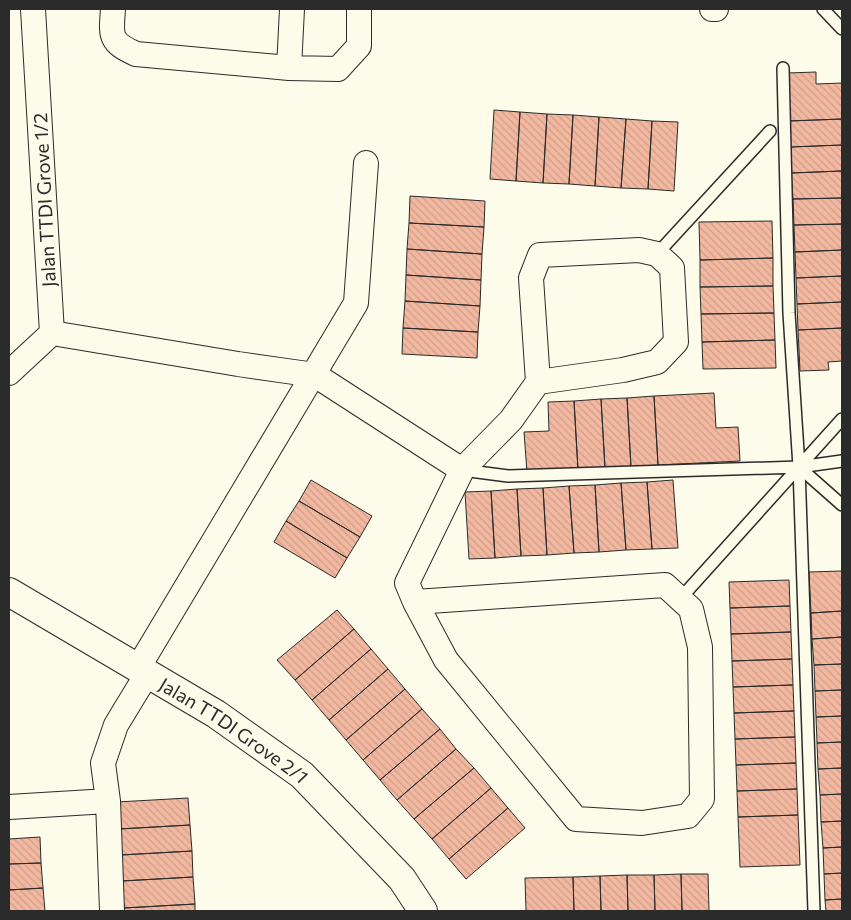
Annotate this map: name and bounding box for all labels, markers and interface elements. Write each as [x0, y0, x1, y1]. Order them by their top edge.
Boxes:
street label: Jalan TTDI Grove 1/2 [28, 112, 60, 288]
street label: Jalan TTDI Grove 2/1 [155, 672, 314, 787]

